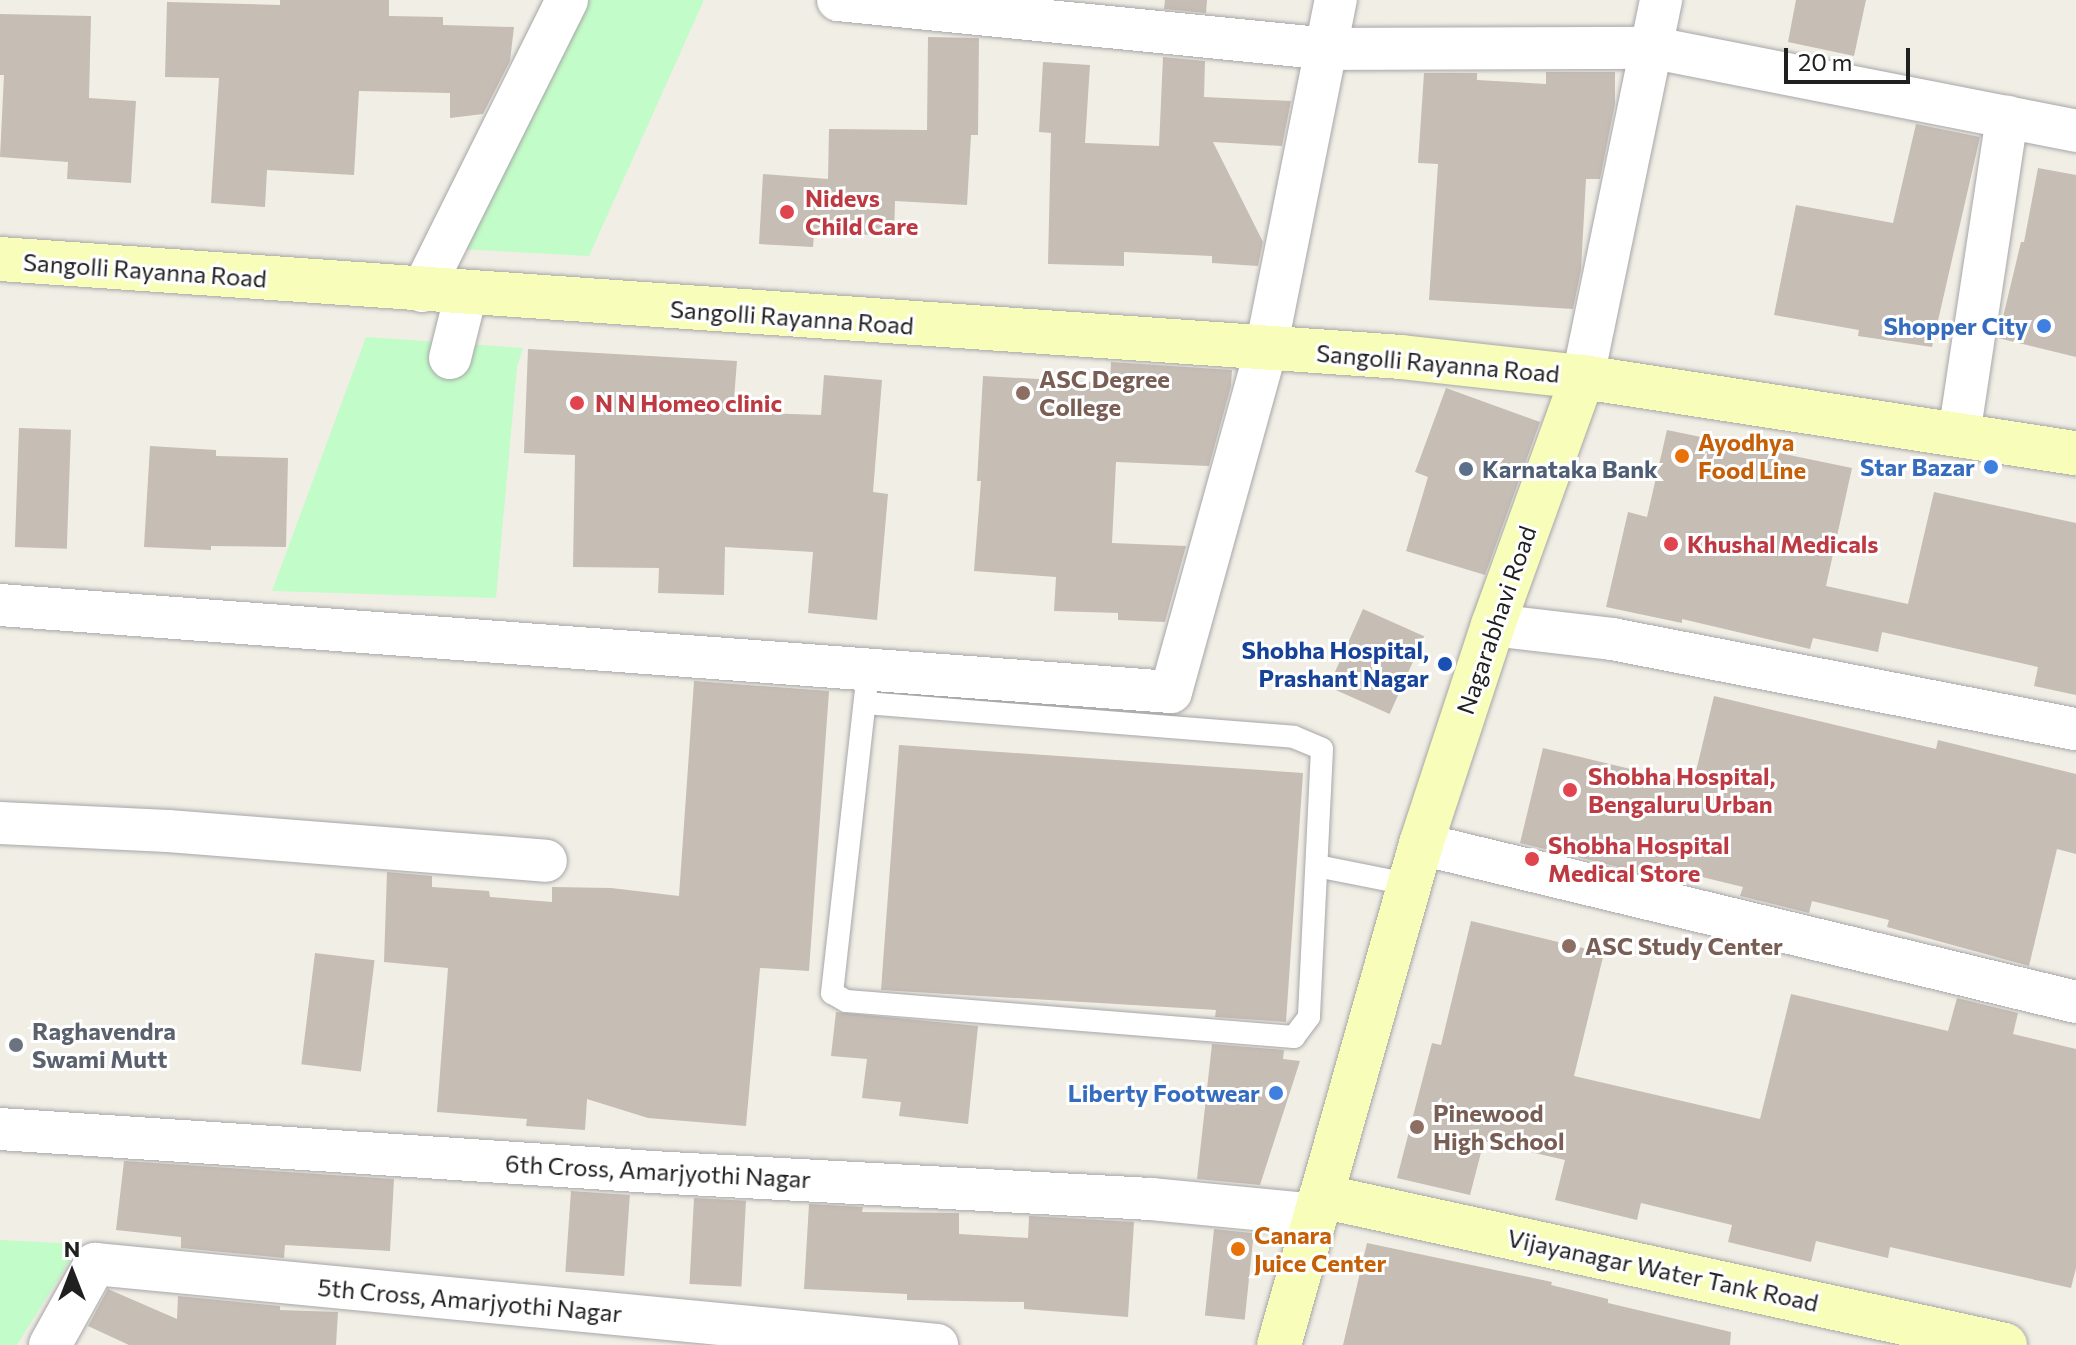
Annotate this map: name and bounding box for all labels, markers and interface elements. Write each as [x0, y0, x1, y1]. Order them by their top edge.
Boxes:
scale bar [1788, 32, 1914, 82]
text: 20 m [1798, 47, 1852, 76]
place label: Nidevs Child Care [805, 184, 918, 240]
marker: Nidevs Child Care [776, 201, 798, 223]
street label: Sangolli Rayanna Road [22, 247, 268, 293]
street label: Sangolli Rayanna Road [669, 294, 915, 340]
place label: Shopper City [1883, 312, 2028, 340]
marker: Shopper City [2035, 317, 2053, 335]
street label: Sangolli Rayanna Road [1315, 338, 1561, 388]
place label: ASC Degree College [1039, 365, 1170, 421]
marker: ASC Degree College [1014, 384, 1032, 402]
place label: N N Homeo clinic [595, 389, 782, 417]
marker: N N Homeo clinic [566, 392, 588, 414]
place label: Ayodhya Food Line [1698, 428, 1806, 484]
marker: Ayodhya Food Line [1673, 447, 1691, 465]
place label: Star Bazar [1860, 453, 1975, 481]
place label: Karnataka Bank [1482, 455, 1658, 483]
marker: Star Bazar [1982, 458, 2000, 476]
marker: Karnataka Bank [1457, 460, 1475, 478]
street label: Nagarabhavi Road [1450, 522, 1542, 718]
place label: Khushal Medicals [1687, 530, 1879, 558]
marker: Khushal Medicals [1662, 535, 1680, 553]
place label: Shobha Hospital, Prashant Nagar [1242, 636, 1429, 692]
marker: Shobha Hospital, Prashant Nagar [1436, 655, 1454, 673]
place label: Shobha Hospital, Bengaluru Urban [1588, 762, 1775, 818]
marker: Shobha Hospital, Bengaluru Urban [1559, 779, 1581, 801]
place label: Shobha Hospital Medical Store [1548, 831, 1729, 887]
marker: Shobha Hospital Medical Store [1523, 850, 1541, 868]
place label: ASC Study Center [1585, 932, 1783, 960]
marker: ASC Study Center [1560, 937, 1578, 955]
place label: Raghavendra Swami Mutt [32, 1017, 176, 1073]
marker: Raghavendra Swami Mutt [7, 1036, 25, 1054]
place label: Liberty Footwear [1068, 1079, 1260, 1107]
marker: Liberty Footwear [1267, 1084, 1285, 1102]
place label: Pinewood High School [1433, 1099, 1564, 1155]
marker: Pinewood High School [1408, 1118, 1426, 1136]
street label: 6th Cross, Amarjyothi Nagar [504, 1149, 812, 1193]
place label: Canara Juice Center [1254, 1221, 1386, 1277]
street label: Vijayanagar Water Tank Road [1505, 1223, 1821, 1317]
north arrow [32, 1233, 112, 1313]
text: N [64, 1235, 80, 1262]
marker: Canara Juice Center [1229, 1240, 1247, 1258]
street label: 5th Cross, Amarjyothi Nagar [317, 1272, 623, 1328]

